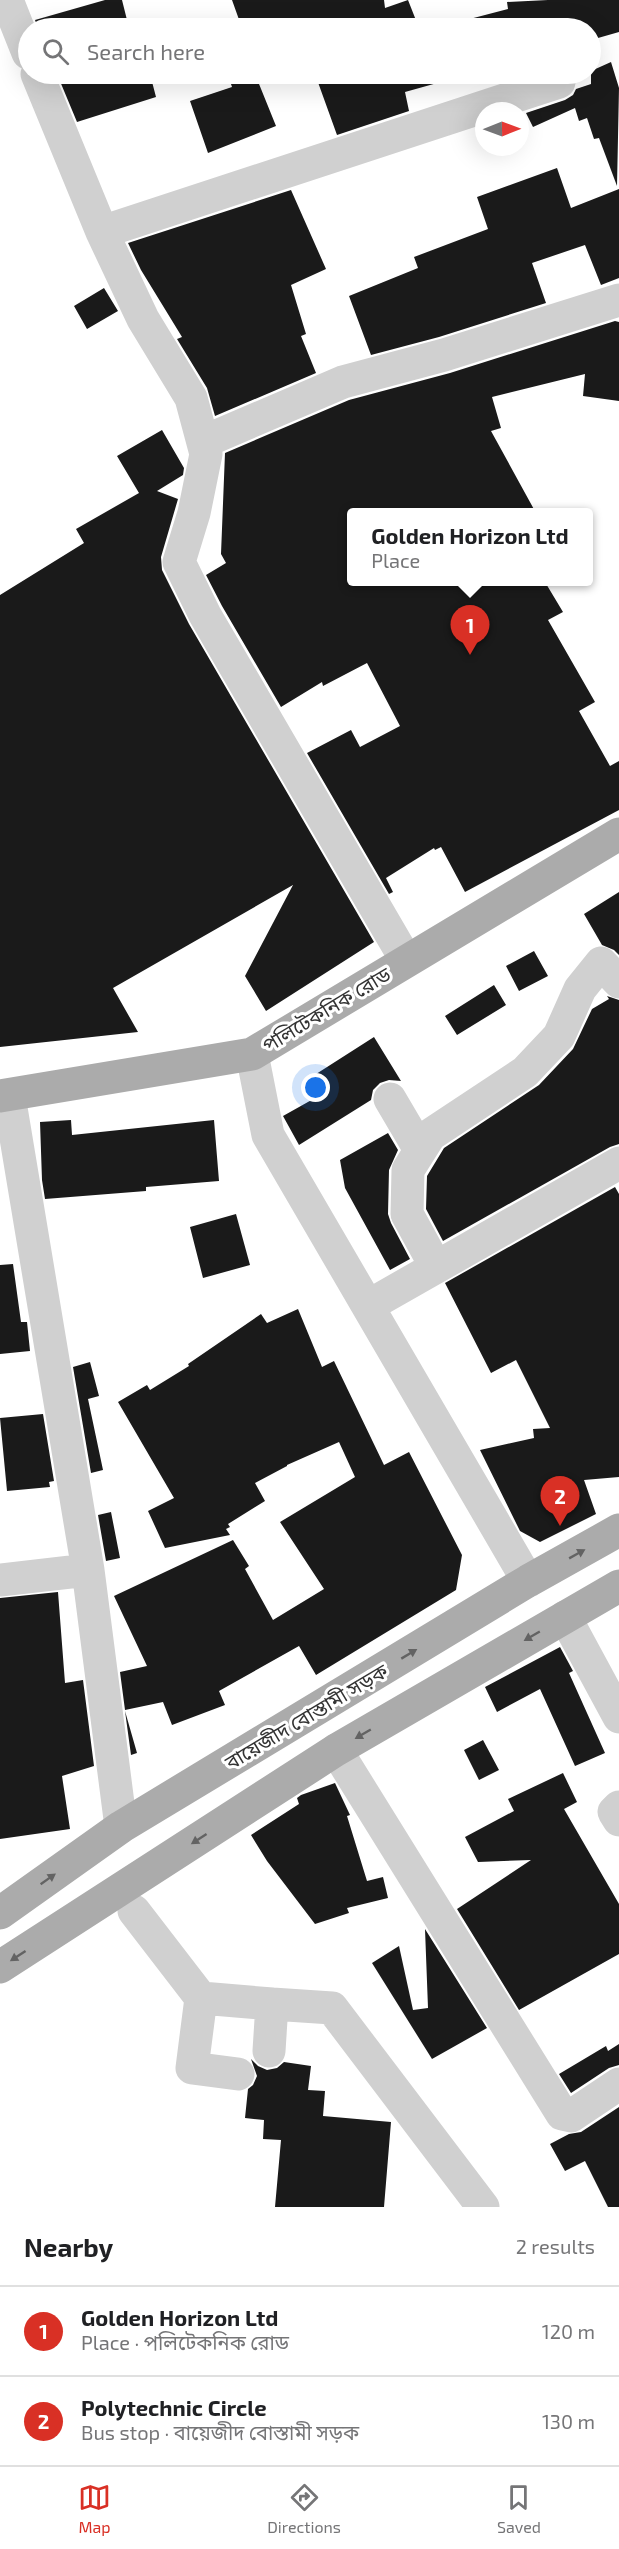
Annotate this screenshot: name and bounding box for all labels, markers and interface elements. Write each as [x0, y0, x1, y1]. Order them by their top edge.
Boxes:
search box [18, 18, 601, 84]
icon: search [39, 35, 72, 68]
text: Search here [87, 38, 205, 64]
north arrow [475, 102, 529, 156]
popup [347, 508, 593, 586]
text: Golden Horizon Ltd [371, 522, 569, 548]
text: Place [371, 548, 420, 572]
pin: 1 [450, 606, 490, 655]
street label: পলিটেকনিক রোড [258, 961, 395, 1057]
your location [301, 1073, 330, 1102]
pin: 2 [540, 1476, 580, 1526]
one-way arrow [568, 1549, 585, 1559]
one-way arrow [524, 1631, 540, 1642]
one-way arrow [401, 1648, 417, 1659]
street label: বায়েজীদ বোস্তামী সড়ক [220, 1658, 392, 1775]
one-way arrow [354, 1729, 371, 1739]
one-way arrow [191, 1833, 207, 1844]
one-way arrow [39, 1873, 55, 1885]
one-way arrow [10, 1950, 26, 1962]
text: Nearby [24, 2231, 113, 2262]
text: 2 results [516, 2234, 595, 2258]
text: Golden Horizon Ltd [81, 2304, 278, 2330]
text: 1 [39, 2319, 48, 2343]
text: 120 m [542, 2319, 595, 2343]
text: Place · পলিটেকনিক রোড [81, 2330, 289, 2354]
text: Polytechnic Circle [81, 2394, 267, 2420]
text: 2 [38, 2409, 49, 2433]
text: 130 m [542, 2409, 595, 2433]
text: Bus stop · বায়েজীদ বোস্তামী সড়ক [81, 2420, 359, 2444]
tab: Map [78, 2481, 111, 2536]
tab: Directions [267, 2481, 341, 2536]
tab: Saved [497, 2481, 541, 2536]

